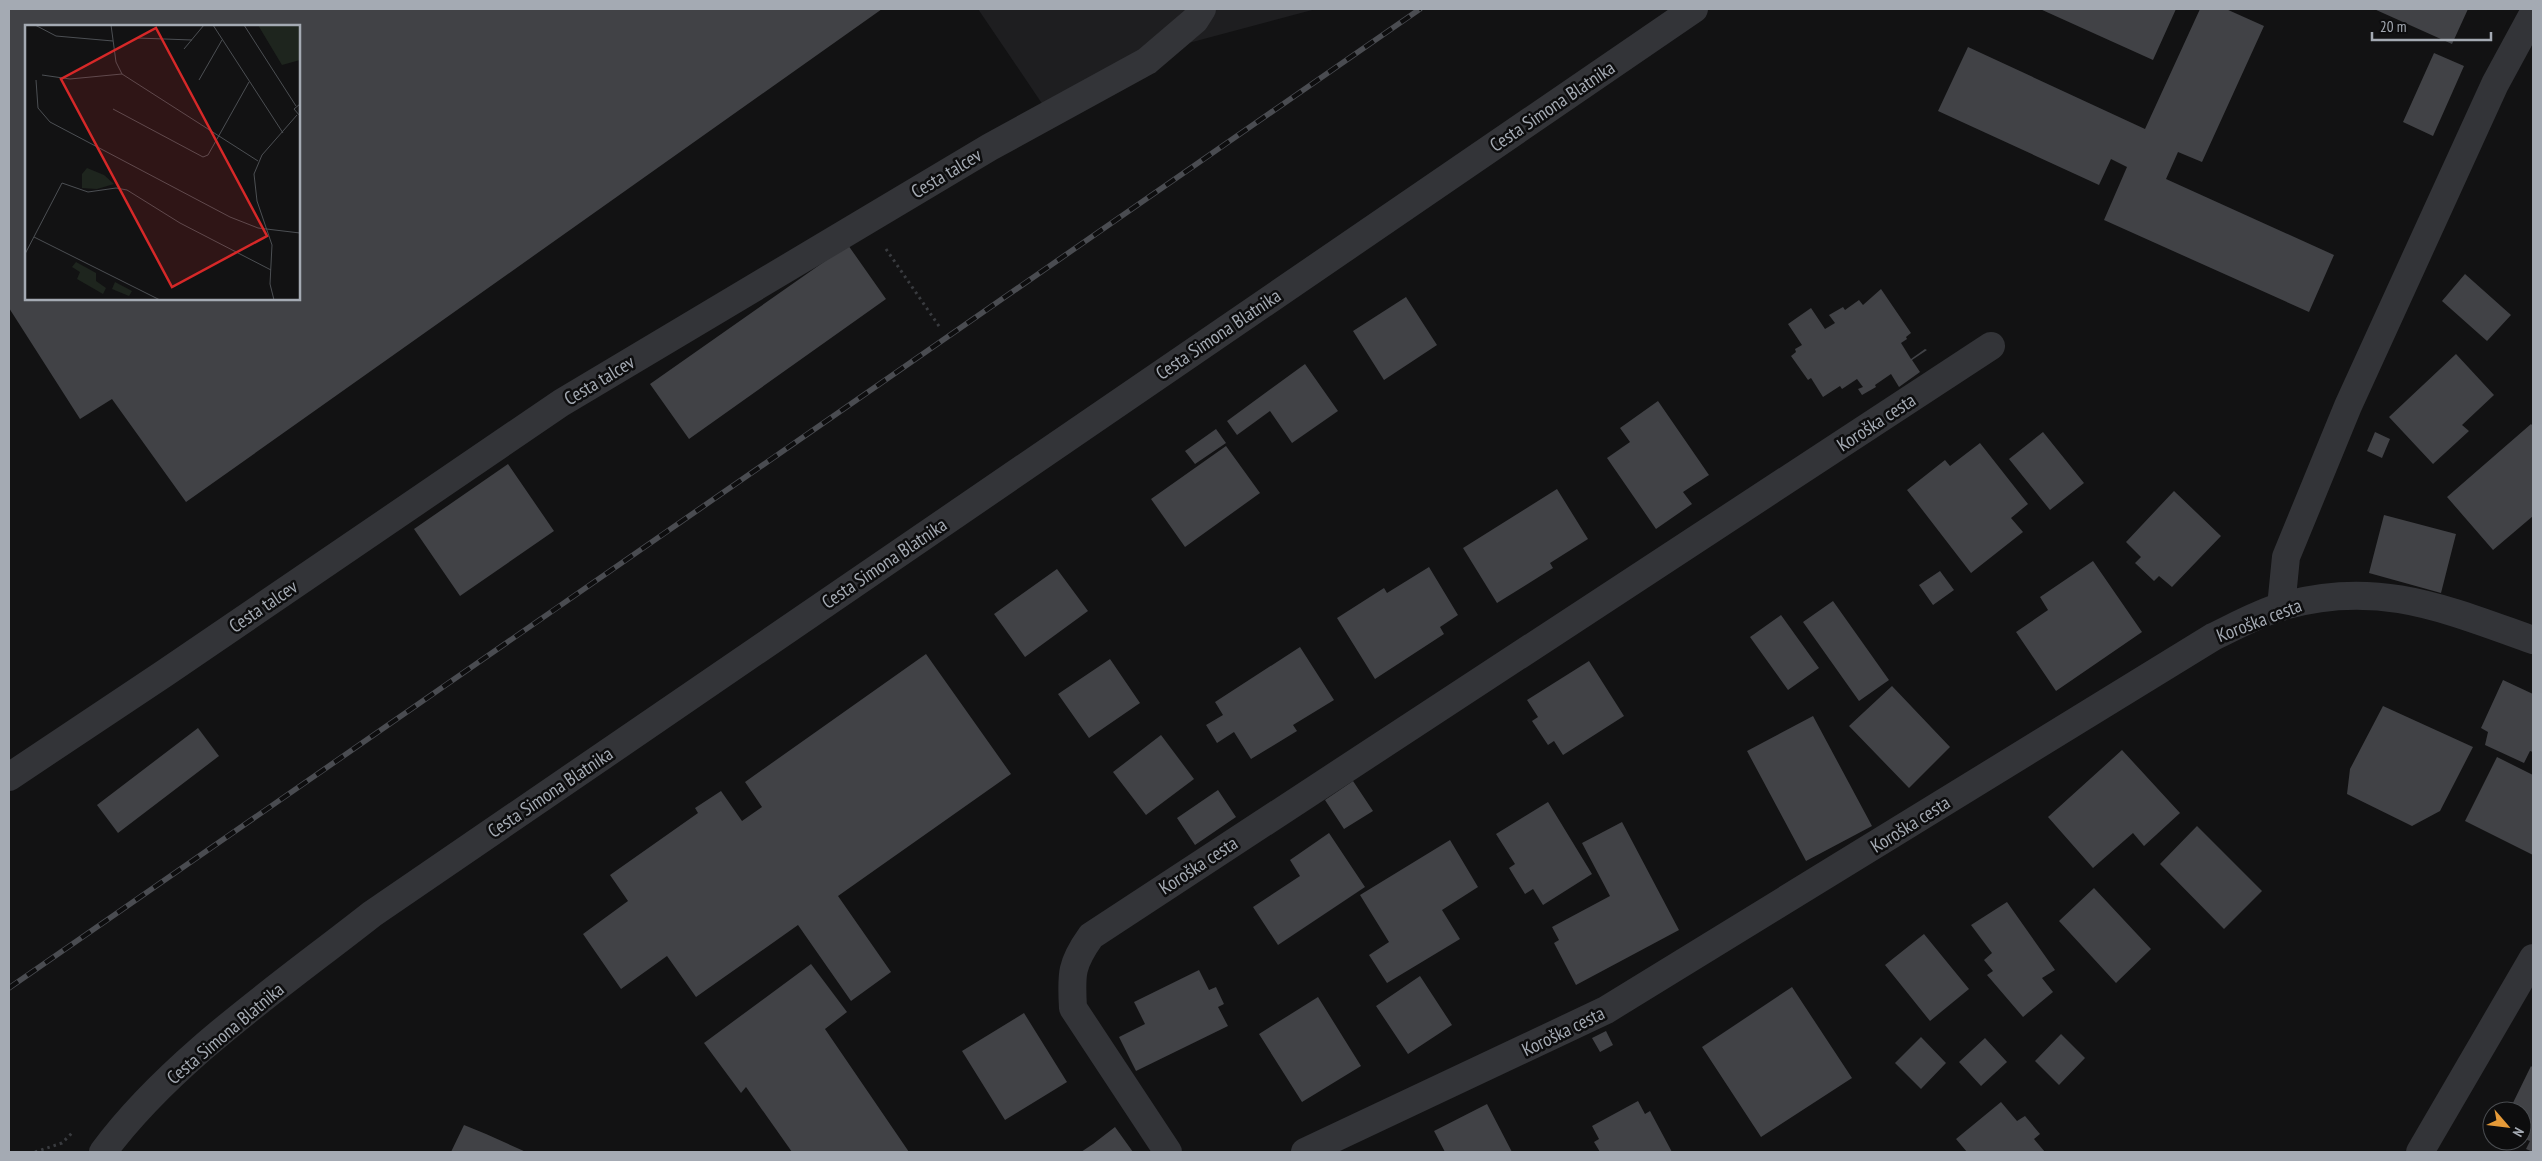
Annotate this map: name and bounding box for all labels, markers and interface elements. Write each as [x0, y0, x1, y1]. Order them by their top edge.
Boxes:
scale bar [2372, 10, 2491, 42]
text: 20 m [2380, 17, 2406, 36]
inset map [25, 25, 300, 300]
street label: Cesta Simona Blatnika [1485, 55, 1619, 157]
street label: Cesta talcev [906, 142, 986, 203]
street label: Cesta Simona Blatnika [1151, 283, 1285, 385]
street label: Cesta talcev [559, 349, 639, 410]
street label: Koroška cesta [1832, 388, 1920, 456]
street label: Cesta Simona Blatnika [817, 512, 951, 614]
street label: Cesta talcev [224, 574, 303, 638]
street label: Koroška cesta [2213, 593, 2305, 647]
street label: Cesta Simona Blatnika [483, 741, 617, 843]
street label: Koroška cesta [1866, 790, 1954, 858]
street label: Koroška cesta [1154, 831, 1242, 899]
street label: Cesta Simona Blatnika [161, 977, 289, 1089]
street label: Koroška cesta [1518, 1001, 1608, 1061]
north arrow [2482, 1101, 2532, 1151]
text: N [2509, 1125, 2528, 1140]

